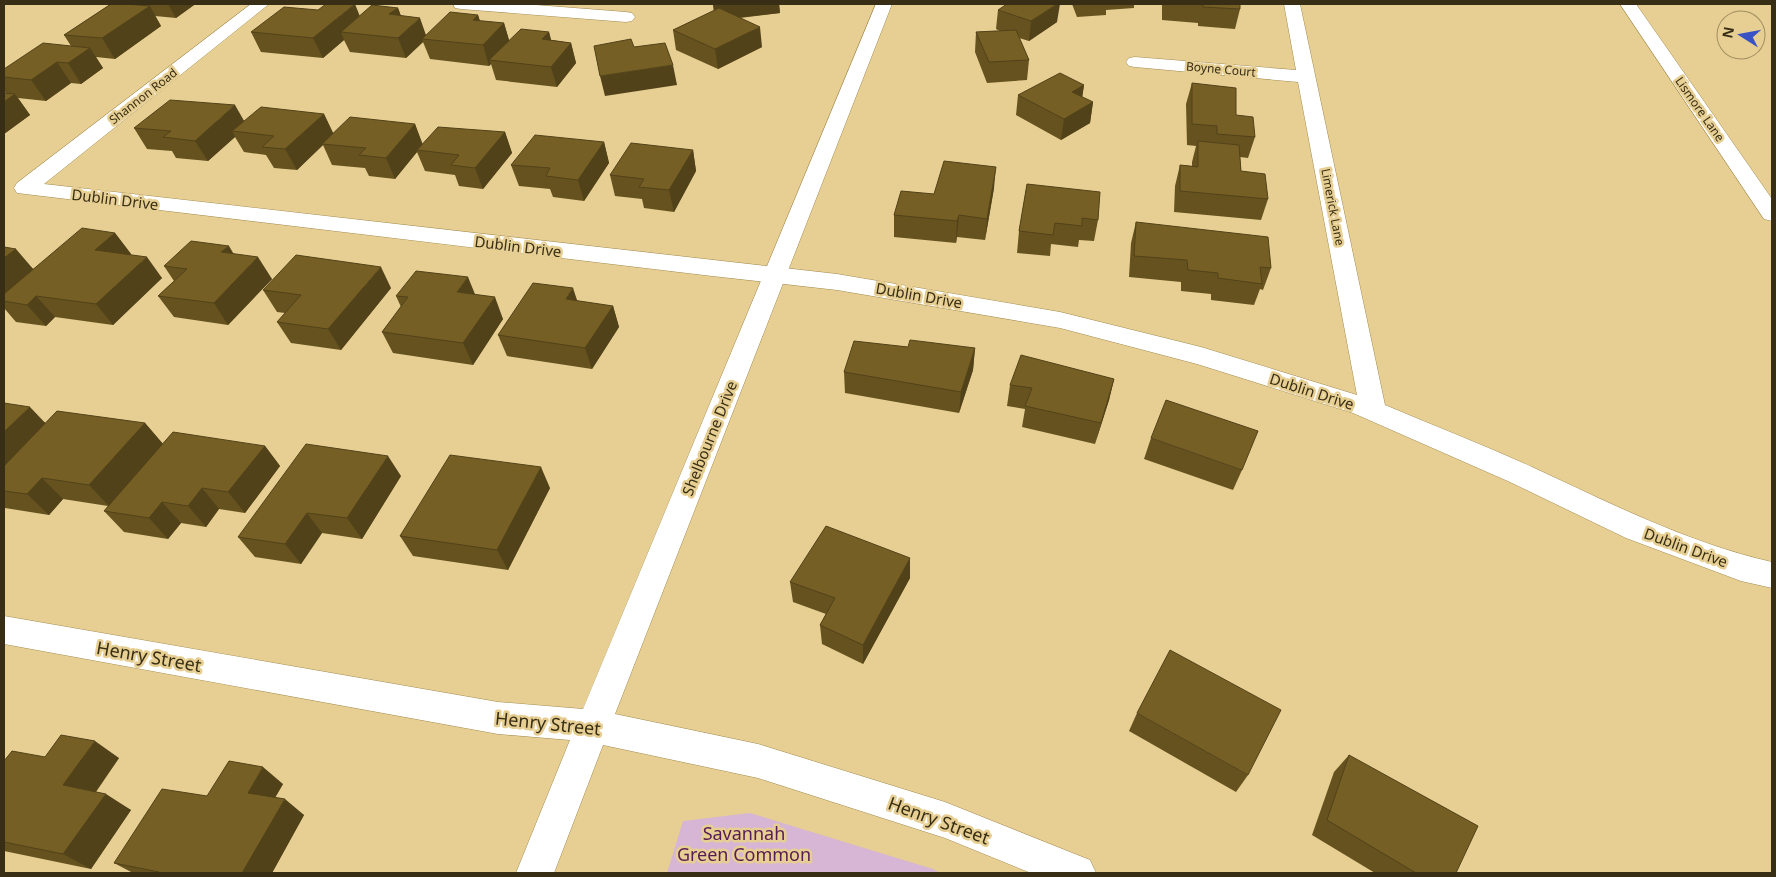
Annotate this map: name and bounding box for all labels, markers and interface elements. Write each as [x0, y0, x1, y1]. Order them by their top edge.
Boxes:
north arrow [1716, 10, 1766, 60]
text: N [1717, 25, 1738, 40]
street label: Boyne Court [1185, 57, 1257, 81]
street label: Shannon Road [105, 64, 181, 128]
street label: Lismore Lane [1671, 73, 1729, 145]
street label: Limerick Lane [1317, 167, 1349, 247]
street label: Dublin Drive [70, 184, 160, 214]
street label: Dublin Drive [473, 231, 563, 261]
street label: Dublin Drive [874, 278, 964, 312]
street label: Dublin Drive [1267, 368, 1357, 414]
street label: Shelbourne Drive [677, 378, 741, 498]
street label: Dublin Drive [1641, 523, 1731, 571]
street label: Henry Street [95, 635, 204, 677]
street label: Henry Street [494, 706, 603, 741]
street label: Henry Street [885, 791, 993, 850]
park label: Savannah Green Common [677, 821, 811, 866]

